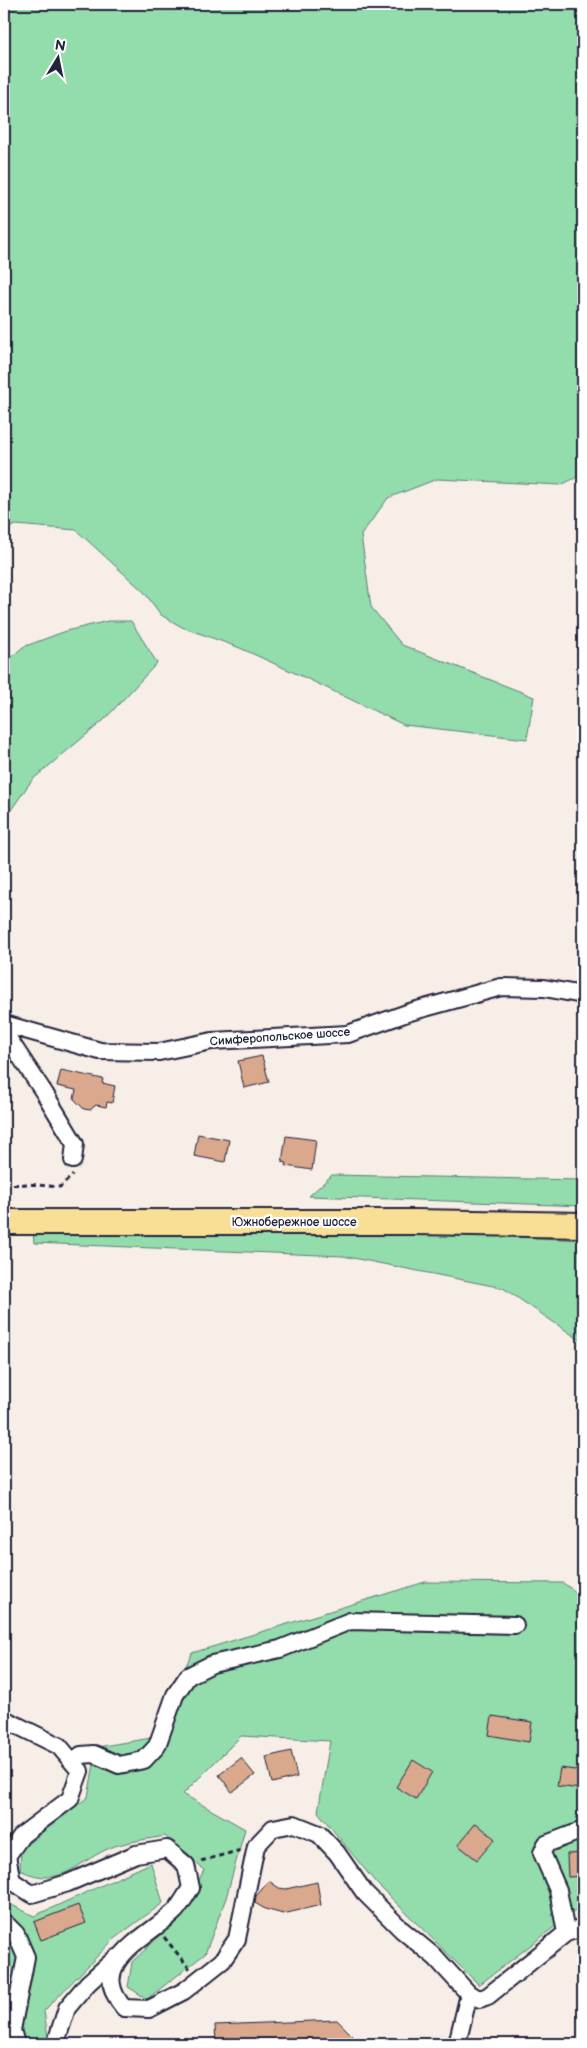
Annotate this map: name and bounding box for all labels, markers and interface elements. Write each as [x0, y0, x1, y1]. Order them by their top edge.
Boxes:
north arrow [32, 32, 82, 82]
text: N [54, 36, 67, 55]
street label: Симферопольское шоссе [209, 1025, 351, 1049]
street label: Южнобережное шоссе [231, 1215, 357, 1230]

